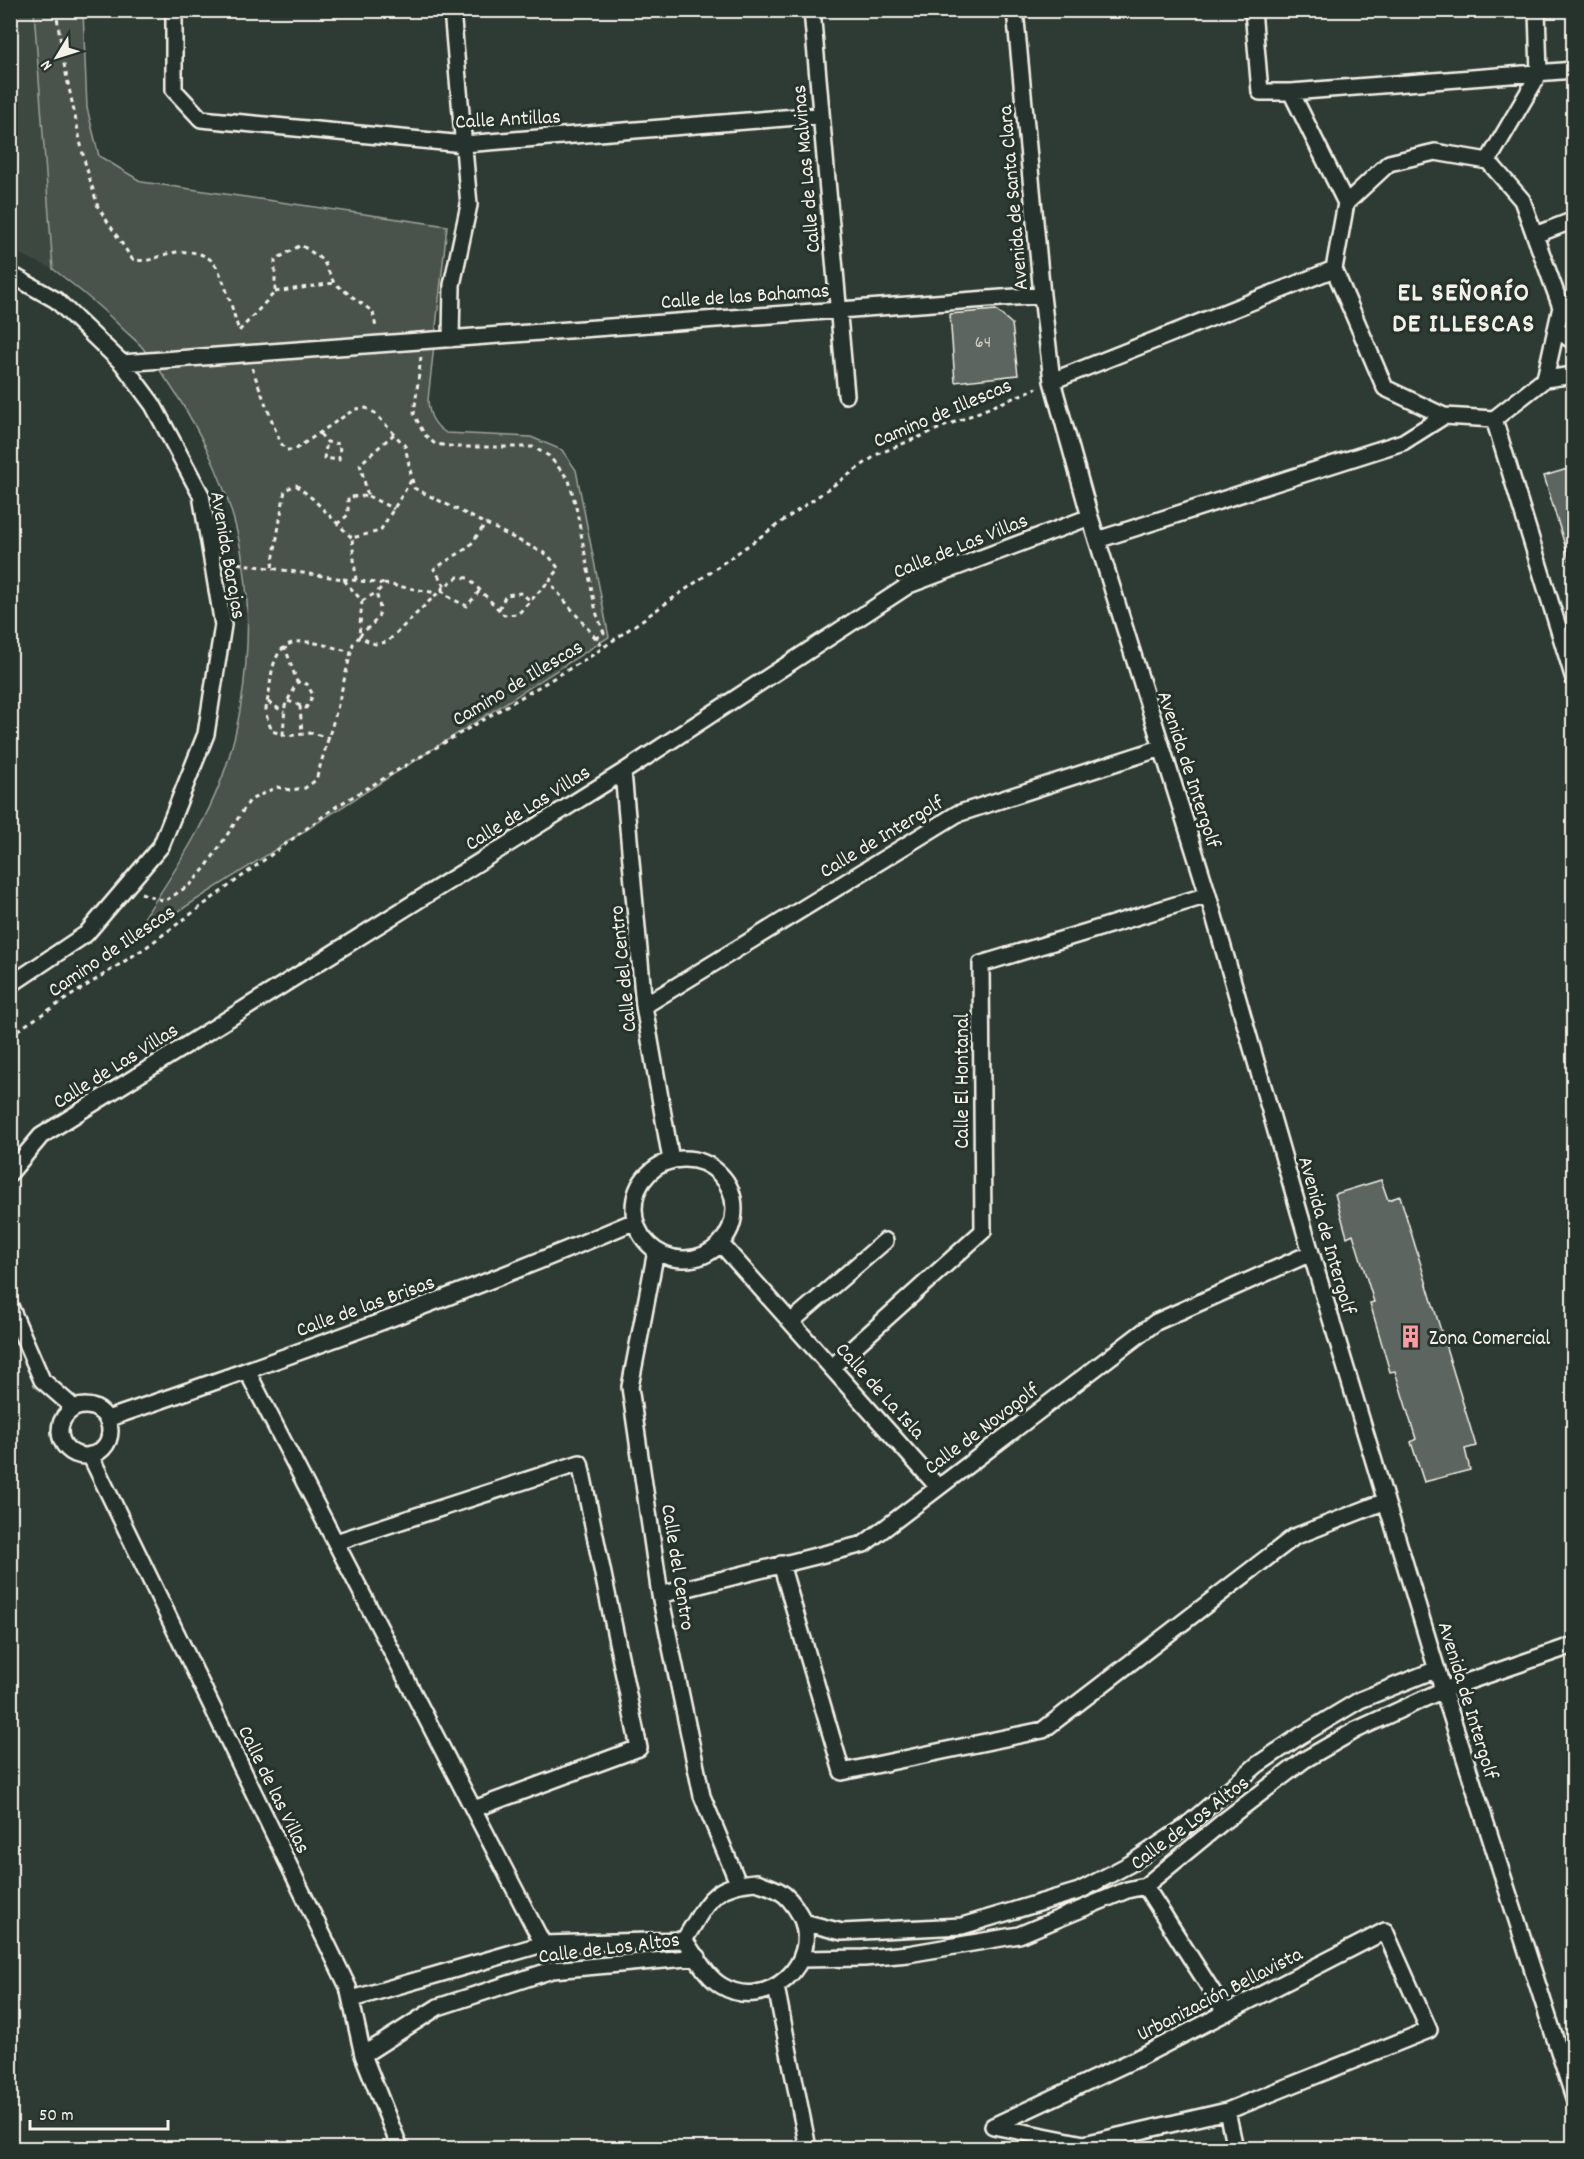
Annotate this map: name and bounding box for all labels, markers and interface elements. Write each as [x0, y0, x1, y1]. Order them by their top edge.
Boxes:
north arrow [27, 27, 87, 87]
text: N [36, 54, 59, 75]
street label: Calle de Las Malvinas [786, 84, 830, 254]
street label: Calle Antillas [455, 103, 562, 139]
street label: Avenida de Santa Clara [992, 103, 1038, 291]
district label: EL SEÑORÍO DE ILLESCAS [1392, 275, 1536, 345]
street label: Calle de las Bahamas [660, 277, 831, 319]
house number: 64 [975, 331, 991, 356]
street label: Camino de Illescas [869, 372, 1017, 457]
street label: Avenida Barajas [200, 489, 252, 622]
street label: Calle de Las Villas [889, 507, 1033, 588]
street label: Camino de Illescas [447, 634, 590, 736]
street label: Avenida de Intergolf [1148, 688, 1227, 853]
street label: Calle de Las Villas [460, 759, 597, 860]
street label: Calle de Intergolf [815, 789, 951, 888]
street label: Camino de Illescas [43, 899, 182, 1006]
street label: Calle del Centro [603, 904, 647, 1034]
street label: Calle El Hontanal [949, 1013, 979, 1149]
street label: Calle de Las Villas [48, 1017, 185, 1118]
street label: Avenida de Intergolf [1288, 1153, 1362, 1319]
street label: Calle de las Brisas [292, 1269, 440, 1347]
building icon: Zona Comercial [1398, 1324, 1424, 1350]
place label: Zona Comercial [1429, 1325, 1550, 1355]
street label: Calle de La Isla [827, 1337, 931, 1448]
street label: Calle de Novogolf [919, 1377, 1047, 1484]
street label: Calle del Centro [651, 1502, 701, 1633]
street label: Avenida de Intergolf [1428, 1618, 1505, 1784]
street label: Calle de las Villas [228, 1721, 316, 1859]
street label: Calle de Los Altos [1125, 1770, 1257, 1879]
street label: Calle de Los Altos [537, 1926, 682, 1974]
street label: Urbanización Bellavista [1132, 1940, 1309, 2050]
scale bar [30, 2093, 168, 2131]
text: 50 m [39, 2104, 74, 2129]

